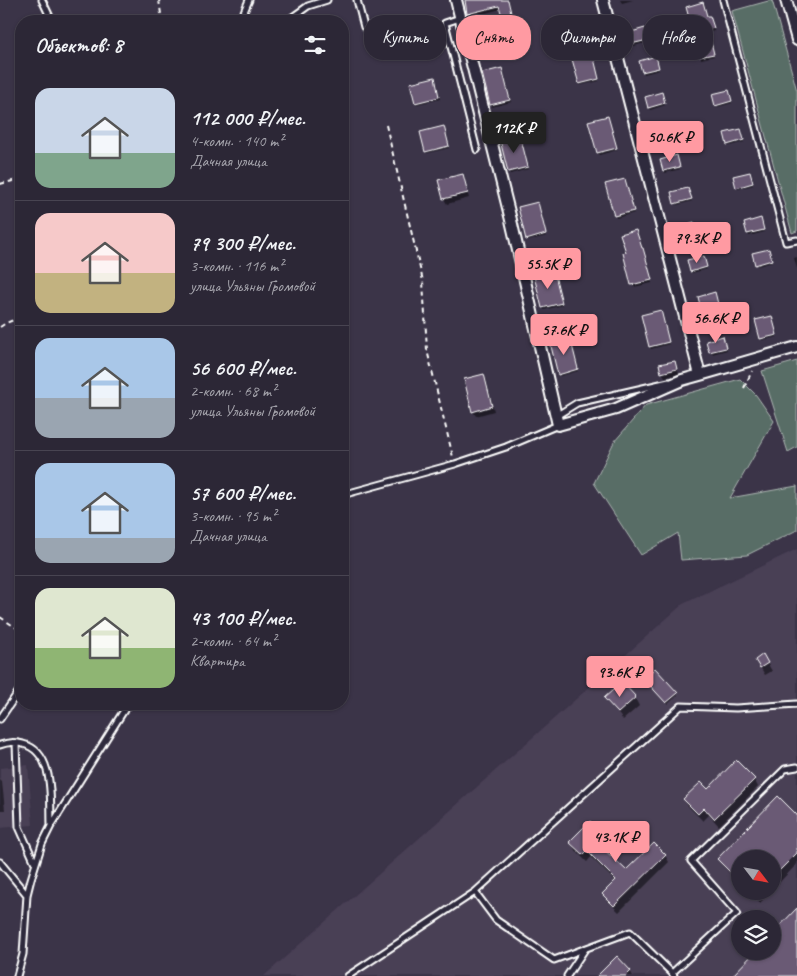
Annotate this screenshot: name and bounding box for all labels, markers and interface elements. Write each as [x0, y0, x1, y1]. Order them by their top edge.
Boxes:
chip: Купить [364, 15, 446, 60]
chip: Снять [456, 15, 531, 60]
chip: Фильтры [541, 15, 633, 60]
chip: Новое [643, 15, 713, 60]
icon: filters [301, 31, 329, 59]
text: Объектов: 8 [35, 32, 123, 58]
text: 112 000 ₽/мес. [190, 105, 305, 131]
icon: home [75, 108, 135, 168]
pin: 112K ₽ [473, 112, 555, 154]
text: 112K ₽ [493, 118, 535, 138]
pin: 50.6K ₽ [624, 120, 716, 163]
text: 50.6K ₽ [647, 127, 693, 147]
text: 4-комн. · 140 m² [190, 131, 283, 151]
text: Дачная улица [190, 151, 266, 171]
pin: 79.3K ₽ [651, 222, 743, 264]
text: 79.3K ₽ [675, 228, 719, 248]
text: 79 300 ₽/мес. [190, 230, 295, 256]
icon: home [75, 233, 135, 293]
pin: 55.5K ₽ [502, 248, 594, 290]
text: 55.5K ₽ [526, 254, 570, 274]
text: 3-комн. · 116 m² [190, 256, 283, 276]
text: улица Ульяны Громовой [190, 276, 315, 296]
pin: 56.6K ₽ [670, 302, 762, 344]
text: 56.6K ₽ [693, 308, 739, 328]
pin: 57.6K ₽ [518, 314, 610, 356]
text: 57.6K ₽ [541, 320, 587, 340]
text: 56 600 ₽/мес. [190, 355, 296, 381]
icon: home [75, 358, 135, 418]
text: 2-комн. · 68 m² [190, 381, 276, 401]
text: улица Ульяны Громовой [190, 401, 315, 421]
text: 57 600 ₽/мес. [190, 480, 296, 506]
icon: home [75, 483, 135, 543]
text: 3-комн. · 95 m² [190, 506, 276, 526]
text: Дачная улица [190, 526, 266, 546]
text: 43 100 ₽/мес. [190, 605, 296, 631]
icon: home [75, 608, 135, 668]
text: 2-комн. · 64 m² [190, 631, 276, 651]
text: Квартира [190, 651, 245, 671]
pin: 93.6K ₽ [574, 656, 666, 698]
text: 93.6K ₽ [597, 662, 643, 682]
pin: 43.1K ₽ [570, 820, 662, 863]
text: 43.1K ₽ [593, 827, 639, 847]
north arrow [731, 850, 781, 900]
map controls [731, 850, 781, 960]
button: layers [731, 910, 781, 960]

